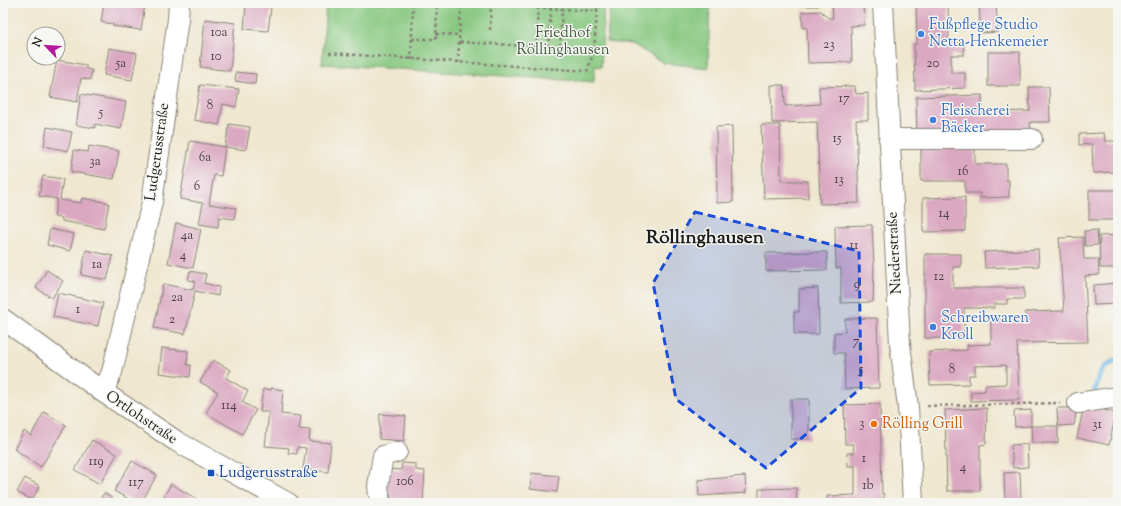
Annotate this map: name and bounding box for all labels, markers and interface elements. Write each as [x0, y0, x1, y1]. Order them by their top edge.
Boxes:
place label: Fußpflege Studio Netta-Henkemeier [929, 15, 1049, 53]
park label: Friedhof Röllinghausen [516, 23, 610, 61]
house number: 10a [210, 24, 228, 42]
north arrow [26, 26, 66, 66]
marker: Fußpflege Studio Netta-Henkemeier [916, 29, 926, 39]
text: N [28, 35, 47, 50]
house number: 23 [823, 36, 835, 54]
house number: 10 [210, 48, 222, 66]
house number: 5a [115, 55, 126, 73]
house number: 20 [927, 55, 940, 73]
house number: 17 [839, 90, 850, 108]
house number: 8 [207, 97, 213, 115]
place label: Fleischerei Bäcker [941, 101, 1010, 139]
street label: Ludgerusstraße [141, 102, 175, 202]
house number: 5 [98, 104, 104, 122]
marker: Fleischerei Bäcker [928, 115, 938, 125]
house number: 15 [833, 130, 842, 148]
house number: 6a [199, 149, 211, 167]
house number: 3a [89, 153, 101, 171]
house number: 16 [958, 163, 968, 181]
house number: 13 [834, 171, 844, 189]
house number: 6 [194, 178, 200, 196]
house number: 14 [939, 205, 950, 223]
street label: Niederstraße [882, 211, 908, 295]
district label: Röllinghausen [646, 225, 765, 252]
house number: 4a [181, 227, 193, 245]
house number: 11 [850, 237, 859, 255]
house number: 4 [180, 247, 187, 265]
house number: 1a [92, 256, 102, 274]
house number: 12 [934, 268, 944, 286]
house number: 9 [854, 276, 860, 294]
house number: 2a [171, 289, 183, 307]
house number: 1 [76, 301, 81, 319]
place label: Schreibwaren Kroll [941, 308, 1029, 346]
house number: 2 [169, 311, 175, 329]
marker: Schreibwaren Kroll [928, 322, 938, 332]
house number: 7 [853, 333, 860, 351]
house number: 5 [858, 361, 864, 379]
house number: 8 [949, 361, 955, 379]
street label: Ortlohstraße [101, 386, 181, 450]
house number: 114 [221, 397, 237, 415]
place label: Rölling Grill [882, 414, 963, 435]
house number: 3 [859, 415, 865, 433]
house number: 31 [1092, 416, 1102, 434]
marker: Rölling Grill [869, 419, 879, 429]
house number: 1 [862, 450, 867, 468]
house number: 119 [88, 453, 104, 471]
house number: 4 [960, 459, 967, 477]
place label: Ludgerusstraße [219, 463, 318, 484]
marker: Ludgerusstraße [206, 468, 216, 478]
house number: 106 [396, 473, 414, 491]
house number: 117 [128, 474, 144, 492]
house number: 1b [862, 477, 874, 495]

